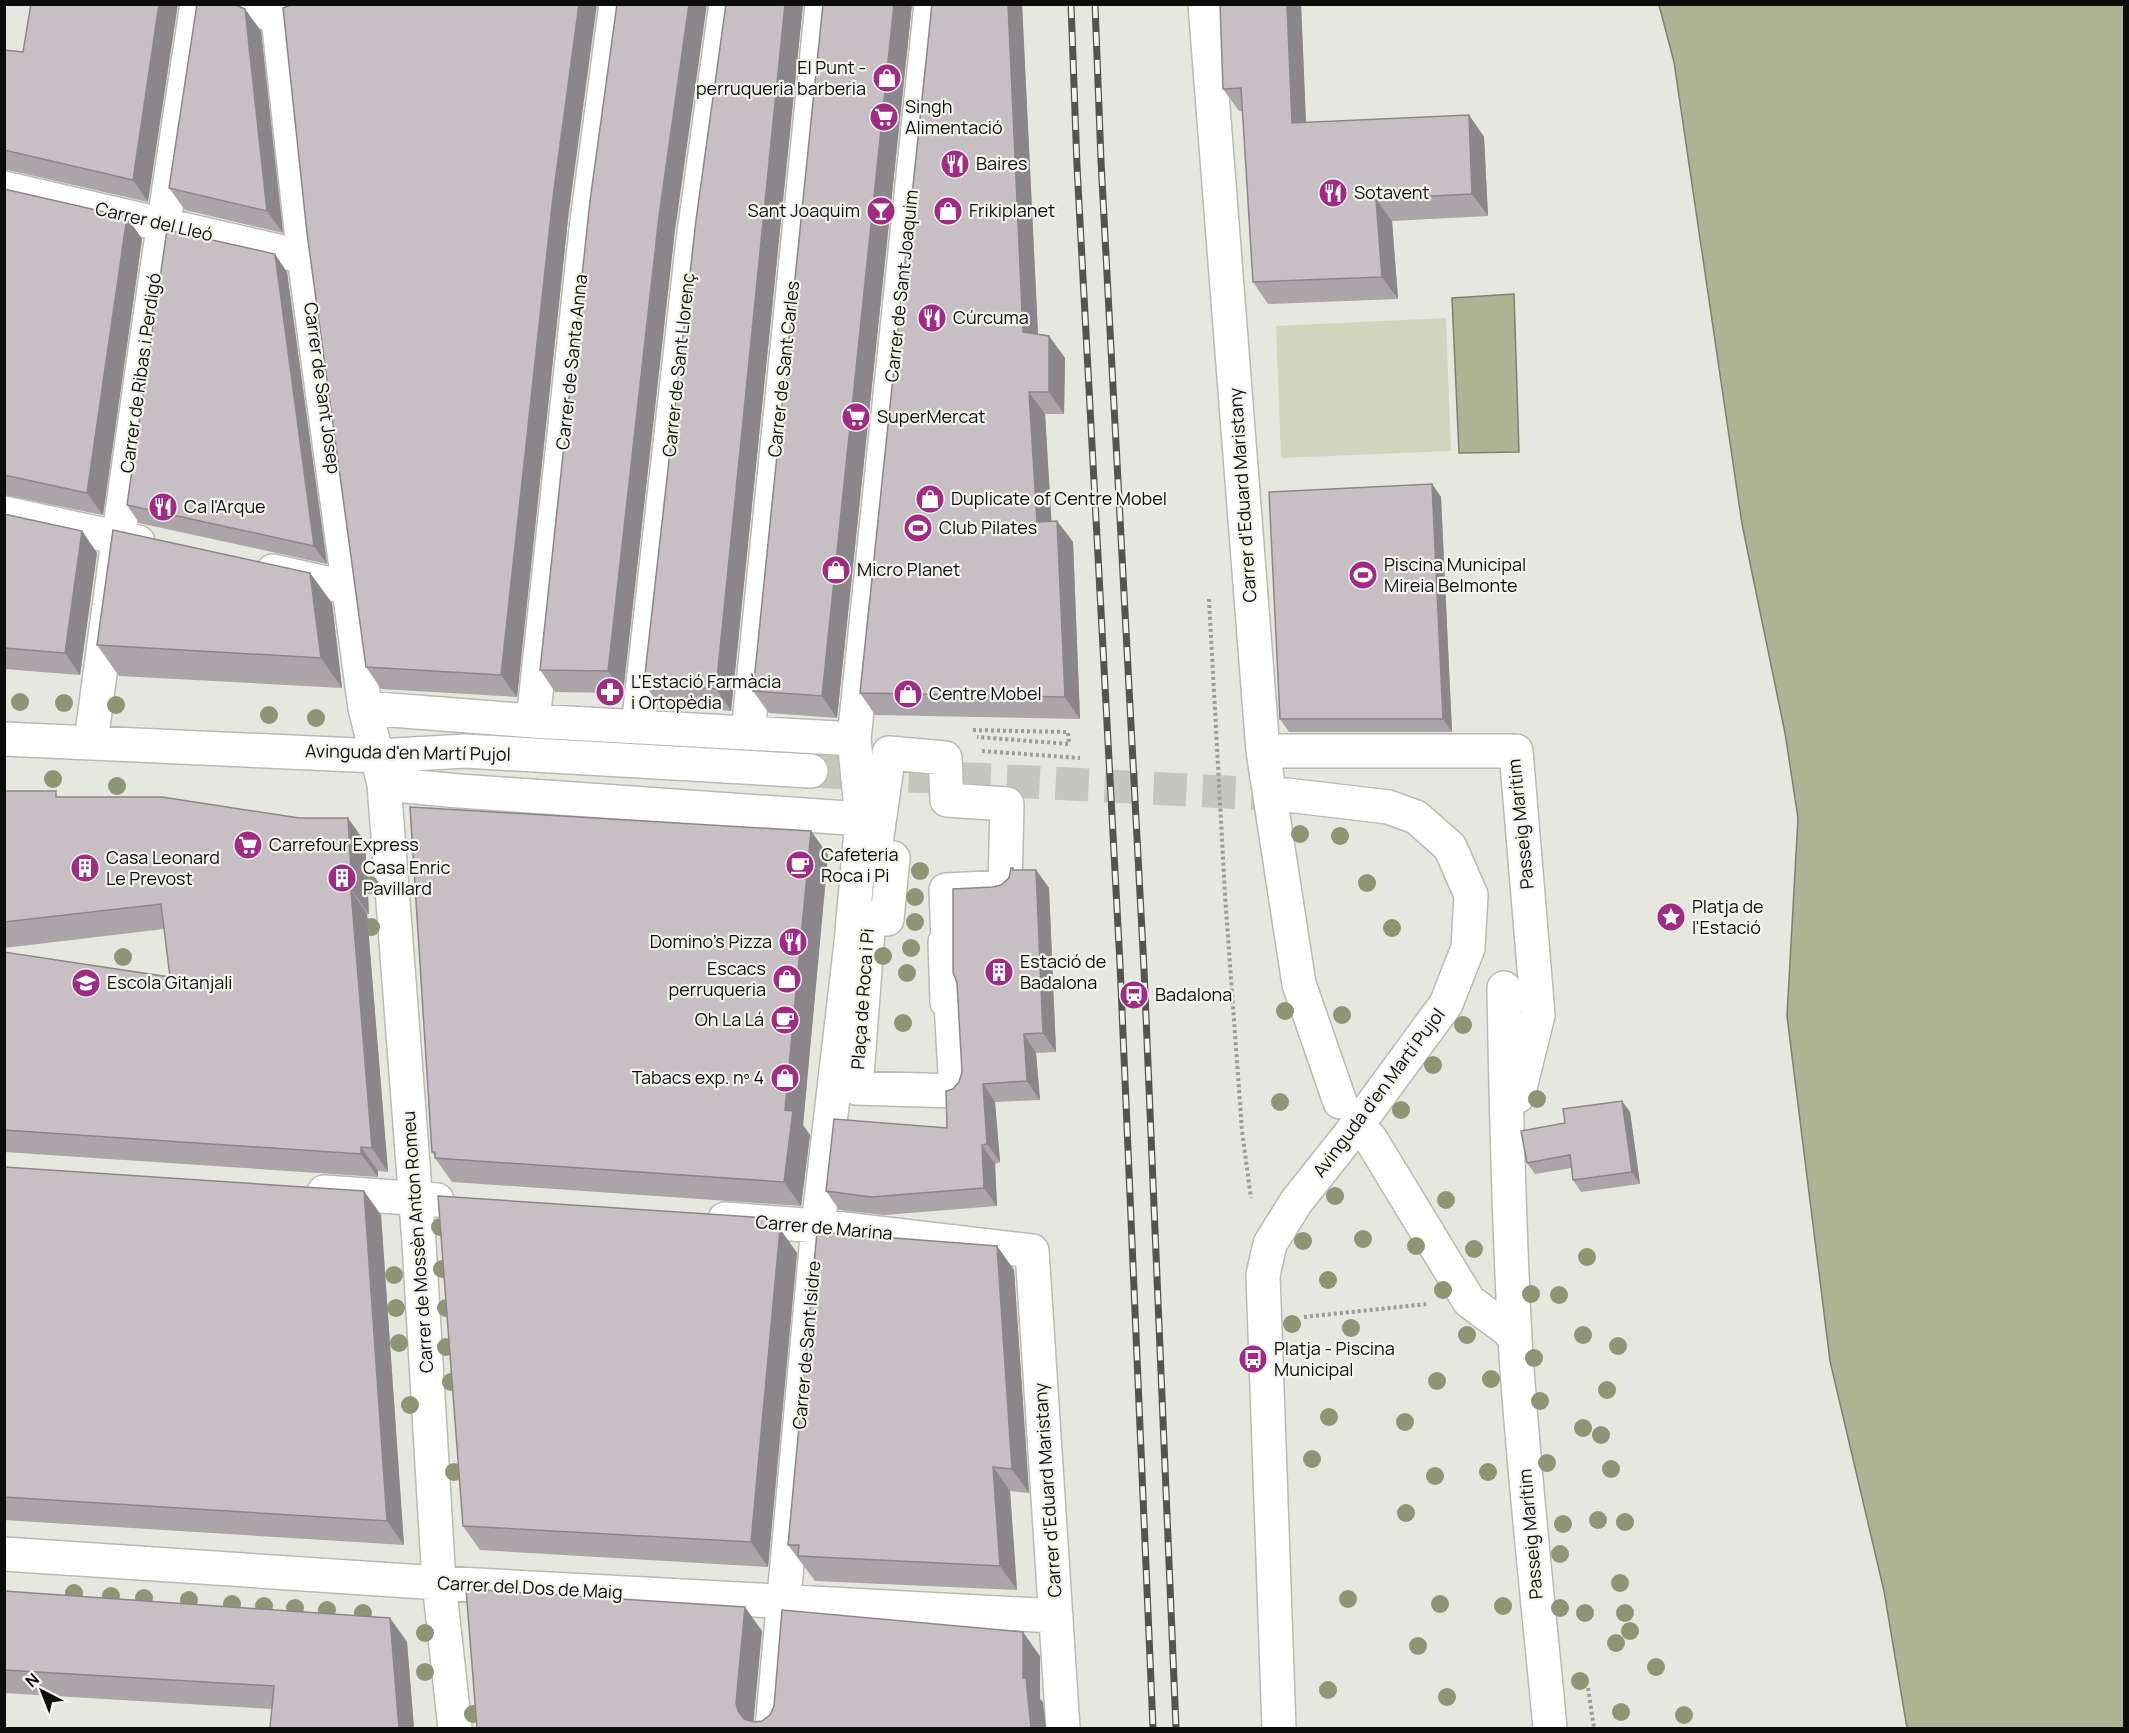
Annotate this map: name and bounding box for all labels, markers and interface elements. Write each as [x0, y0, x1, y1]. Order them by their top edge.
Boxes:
place label: El Punt - perruqueria barberia [696, 55, 866, 100]
shop icon: El Punt - perruqueria barberia [871, 62, 903, 94]
place label: Singh Alimentació [905, 94, 1003, 139]
supermarket icon: Singh Alimentació [868, 101, 900, 133]
restaurant icon: Baires [939, 148, 971, 180]
place label: Baires [976, 151, 1028, 175]
restaurant icon: Sotavent [1317, 177, 1349, 209]
place label: Sotavent [1354, 180, 1430, 204]
street label: Carrer de Sant Joaquim [879, 188, 923, 383]
bar icon: Sant Joaquim [865, 195, 897, 227]
shop icon: Frikiplanet [932, 195, 964, 227]
street label: Carrer del Lleó [93, 196, 215, 246]
place label: Sant Joaquim [748, 198, 860, 222]
place label: Frikiplanet [969, 198, 1055, 222]
street label: Carrer de Ribas i Perdigó [114, 271, 166, 475]
street label: Carrer de Sant Llorenç [656, 272, 700, 458]
street label: Carrer de Santa Anna [550, 273, 592, 451]
street label: Carrer de Sant Carles [762, 280, 804, 458]
street label: Carrer de Sant Josep [299, 301, 347, 475]
restaurant icon: Cúrcuma [916, 302, 948, 334]
place label: Cúrcuma [953, 305, 1029, 329]
street label: Carrer d'Eduard Maristany [1222, 386, 1261, 603]
supermarket icon: SuperMercat [840, 401, 872, 433]
place label: SuperMercat [877, 404, 986, 428]
shop icon: Duplicate of Centre Mobel [914, 483, 946, 515]
place label: Duplicate of Centre Mobel [951, 486, 1167, 510]
restaurant icon: Ca l'Arque [147, 491, 179, 523]
place label: Ca l'Arque [184, 494, 266, 518]
sports icon: Club Pilates [902, 512, 934, 544]
place label: Club Pilates [939, 515, 1037, 539]
place label: Piscina Municipal Mireia Belmonte [1384, 552, 1526, 597]
shop icon: Micro Planet [820, 554, 852, 586]
place label: Micro Planet [857, 557, 960, 581]
sports icon: Piscina Municipal Mireia Belmonte [1347, 559, 1379, 591]
place label: L'Estació Farmàcia i Ortopèdia [631, 669, 781, 714]
pharmacy icon: L'Estació Farmàcia i Ortopèdia [594, 676, 626, 708]
shop icon: Centre Mobel [892, 678, 924, 710]
place label: Centre Mobel [929, 681, 1042, 705]
street label: Avinguda d'en Martí Pujol [305, 738, 511, 766]
street label: Passeig Marítim [1501, 758, 1539, 890]
supermarket icon: Carrefour Express [232, 829, 264, 861]
place label: Carrefour Express [269, 832, 419, 856]
place label: Cafeteria Roca i Pi [821, 842, 898, 887]
place label: Casa Leonard Le Prevost [106, 845, 220, 890]
cafe icon: Cafeteria Roca i Pi [784, 849, 816, 881]
building icon: Casa Leonard Le Prevost [69, 852, 101, 884]
place label: Casa Enric Pavillard [363, 855, 451, 900]
building icon: Casa Enric Pavillard [326, 862, 358, 894]
place label: Platja de l'Estació [1692, 894, 1764, 939]
place icon: Platja de l'Estació [1655, 901, 1687, 933]
restaurant icon: Domino's Pizza [777, 926, 809, 958]
street label: Plaça de Roca i Pi [845, 927, 879, 1070]
place label: Domino's Pizza [650, 929, 772, 953]
place label: Estació de Badalona [1020, 949, 1106, 994]
place label: Escacs perruqueria [669, 956, 766, 1001]
building icon: Estació de Badalona [983, 956, 1015, 988]
shop icon: Escacs perruqueria [771, 963, 803, 995]
school or university icon: Escola Gitanjali [70, 967, 102, 999]
place label: Escola Gitanjali [107, 970, 233, 994]
station icon: Badalona [1118, 979, 1150, 1011]
place label: Badalona [1155, 982, 1232, 1006]
street label: Avinguda d'en Martí Pujol [1307, 1003, 1450, 1182]
cafe icon: Oh La Lá [769, 1004, 801, 1036]
place label: Oh La Lá [695, 1007, 764, 1031]
shop icon: Tabacs exp. nº 4 [769, 1062, 801, 1094]
place label: Tabacs exp. nº 4 [632, 1065, 764, 1089]
street label: Carrer de Mossèn Anton Romeu [396, 1110, 438, 1374]
street label: Carrer de Marina [755, 1209, 894, 1245]
street label: Carrer de Sant Isidre [787, 1260, 825, 1430]
place label: Platja - Piscina Municipal [1274, 1336, 1395, 1381]
bus stop icon: Platja - Piscina Municipal [1237, 1343, 1269, 1375]
street label: Carrer d'Eduard Maristany [1027, 1381, 1066, 1598]
street label: Passeig Marítim [1512, 1468, 1548, 1600]
street label: Carrer del Dos de Maig [437, 1570, 623, 1604]
north arrow [12, 1661, 72, 1721]
text: N [20, 1668, 44, 1692]

